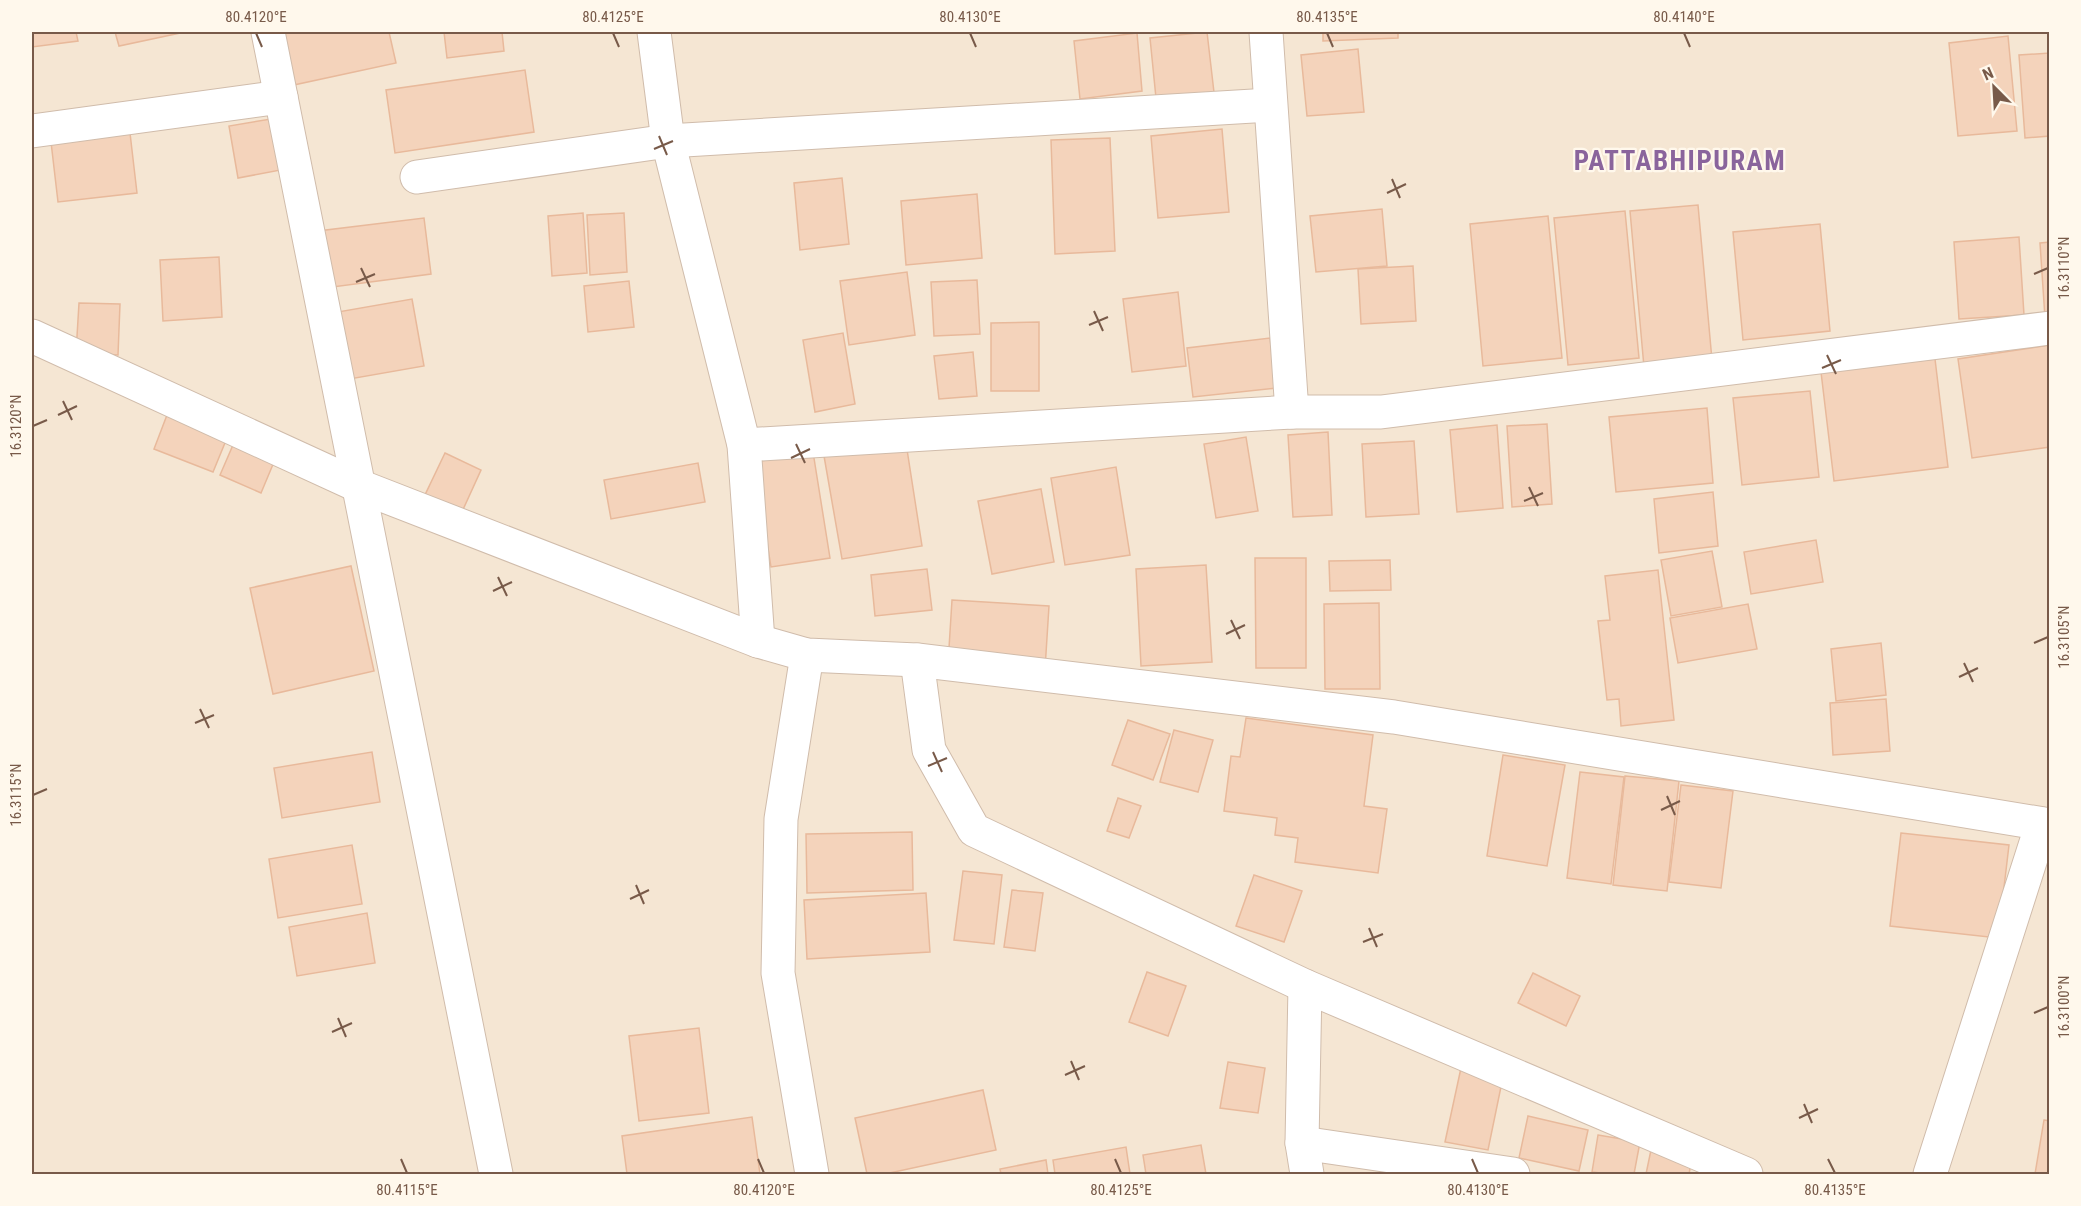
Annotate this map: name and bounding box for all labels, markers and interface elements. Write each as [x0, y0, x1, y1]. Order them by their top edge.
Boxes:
text: 80.4120°E [225, 8, 287, 26]
text: 80.4125°E [582, 8, 644, 26]
text: 80.4130°E [939, 8, 1001, 26]
text: 80.4135°E [1296, 8, 1358, 26]
text: 80.4140°E [1653, 8, 1715, 26]
north arrow [1964, 57, 2024, 117]
text: N [1980, 63, 1996, 84]
district label: PATTABHIPURAM [1574, 145, 1786, 177]
text: 16.3110°N [2055, 236, 2073, 300]
text: 16.3120°N [7, 394, 25, 458]
text: 16.3105°N [2055, 605, 2073, 669]
text: 16.3115°N [7, 763, 25, 827]
text: 16.3100°N [2055, 975, 2073, 1039]
text: 80.4115°E [376, 1181, 438, 1199]
text: 80.4120°E [733, 1181, 795, 1199]
text: 80.4125°E [1090, 1181, 1152, 1199]
text: 80.4130°E [1447, 1181, 1509, 1199]
text: 80.4135°E [1804, 1181, 1866, 1199]

